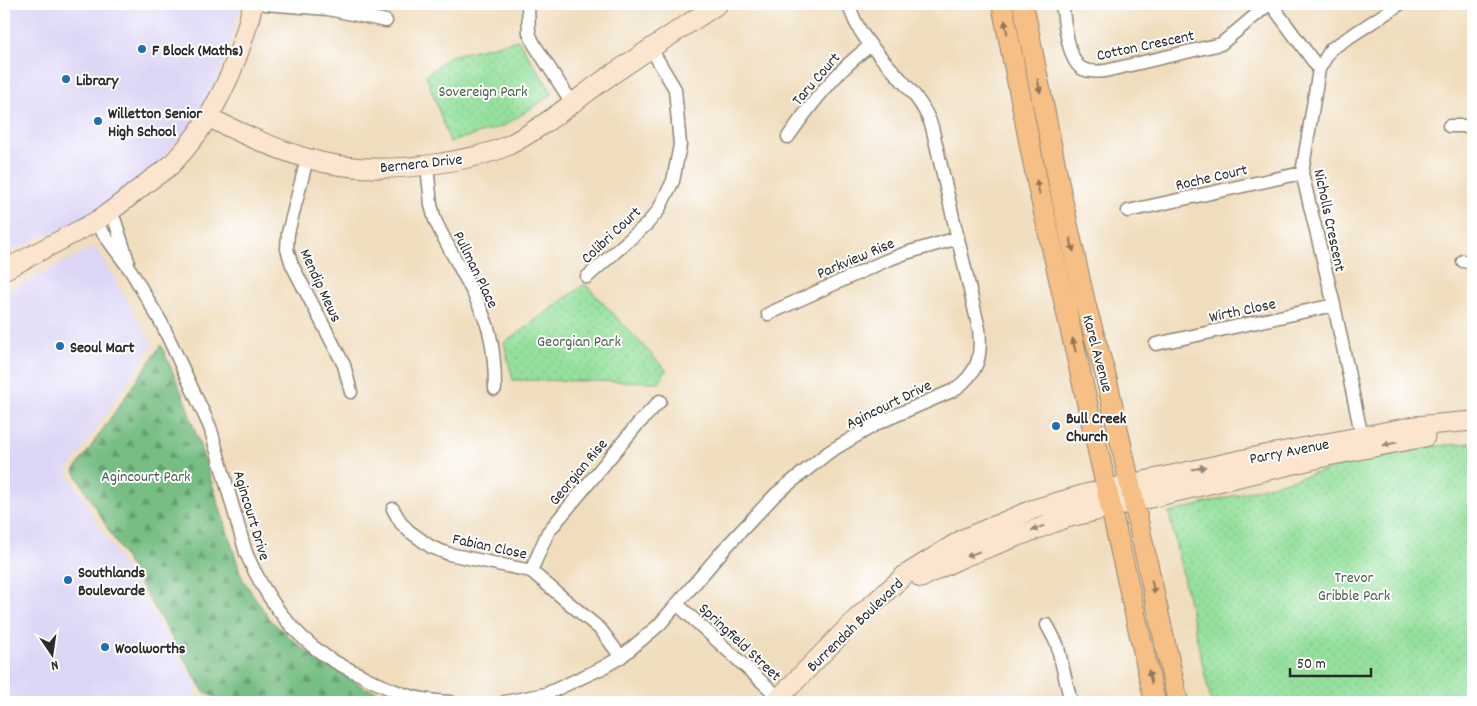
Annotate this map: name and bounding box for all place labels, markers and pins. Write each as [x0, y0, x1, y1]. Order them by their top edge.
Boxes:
place label: F Block (Maths) [152, 40, 243, 63]
marker: F Block (Maths) [136, 43, 148, 55]
place label: Library [76, 70, 120, 93]
marker: Library [60, 73, 72, 85]
place label: Willetton Senior High School [108, 103, 203, 144]
marker: Willetton Senior High School [92, 115, 104, 127]
place label: Seoul Mart [70, 337, 134, 360]
marker: Seoul Mart [54, 340, 66, 352]
place label: Bull Creek Church [1066, 408, 1127, 449]
marker: Bull Creek Church [1050, 420, 1062, 432]
place label: Southlands Boulevarde [78, 562, 146, 603]
marker: Southlands Boulevarde [62, 574, 74, 586]
place label: Woolworths [115, 638, 186, 661]
marker: Woolworths [99, 641, 111, 653]

